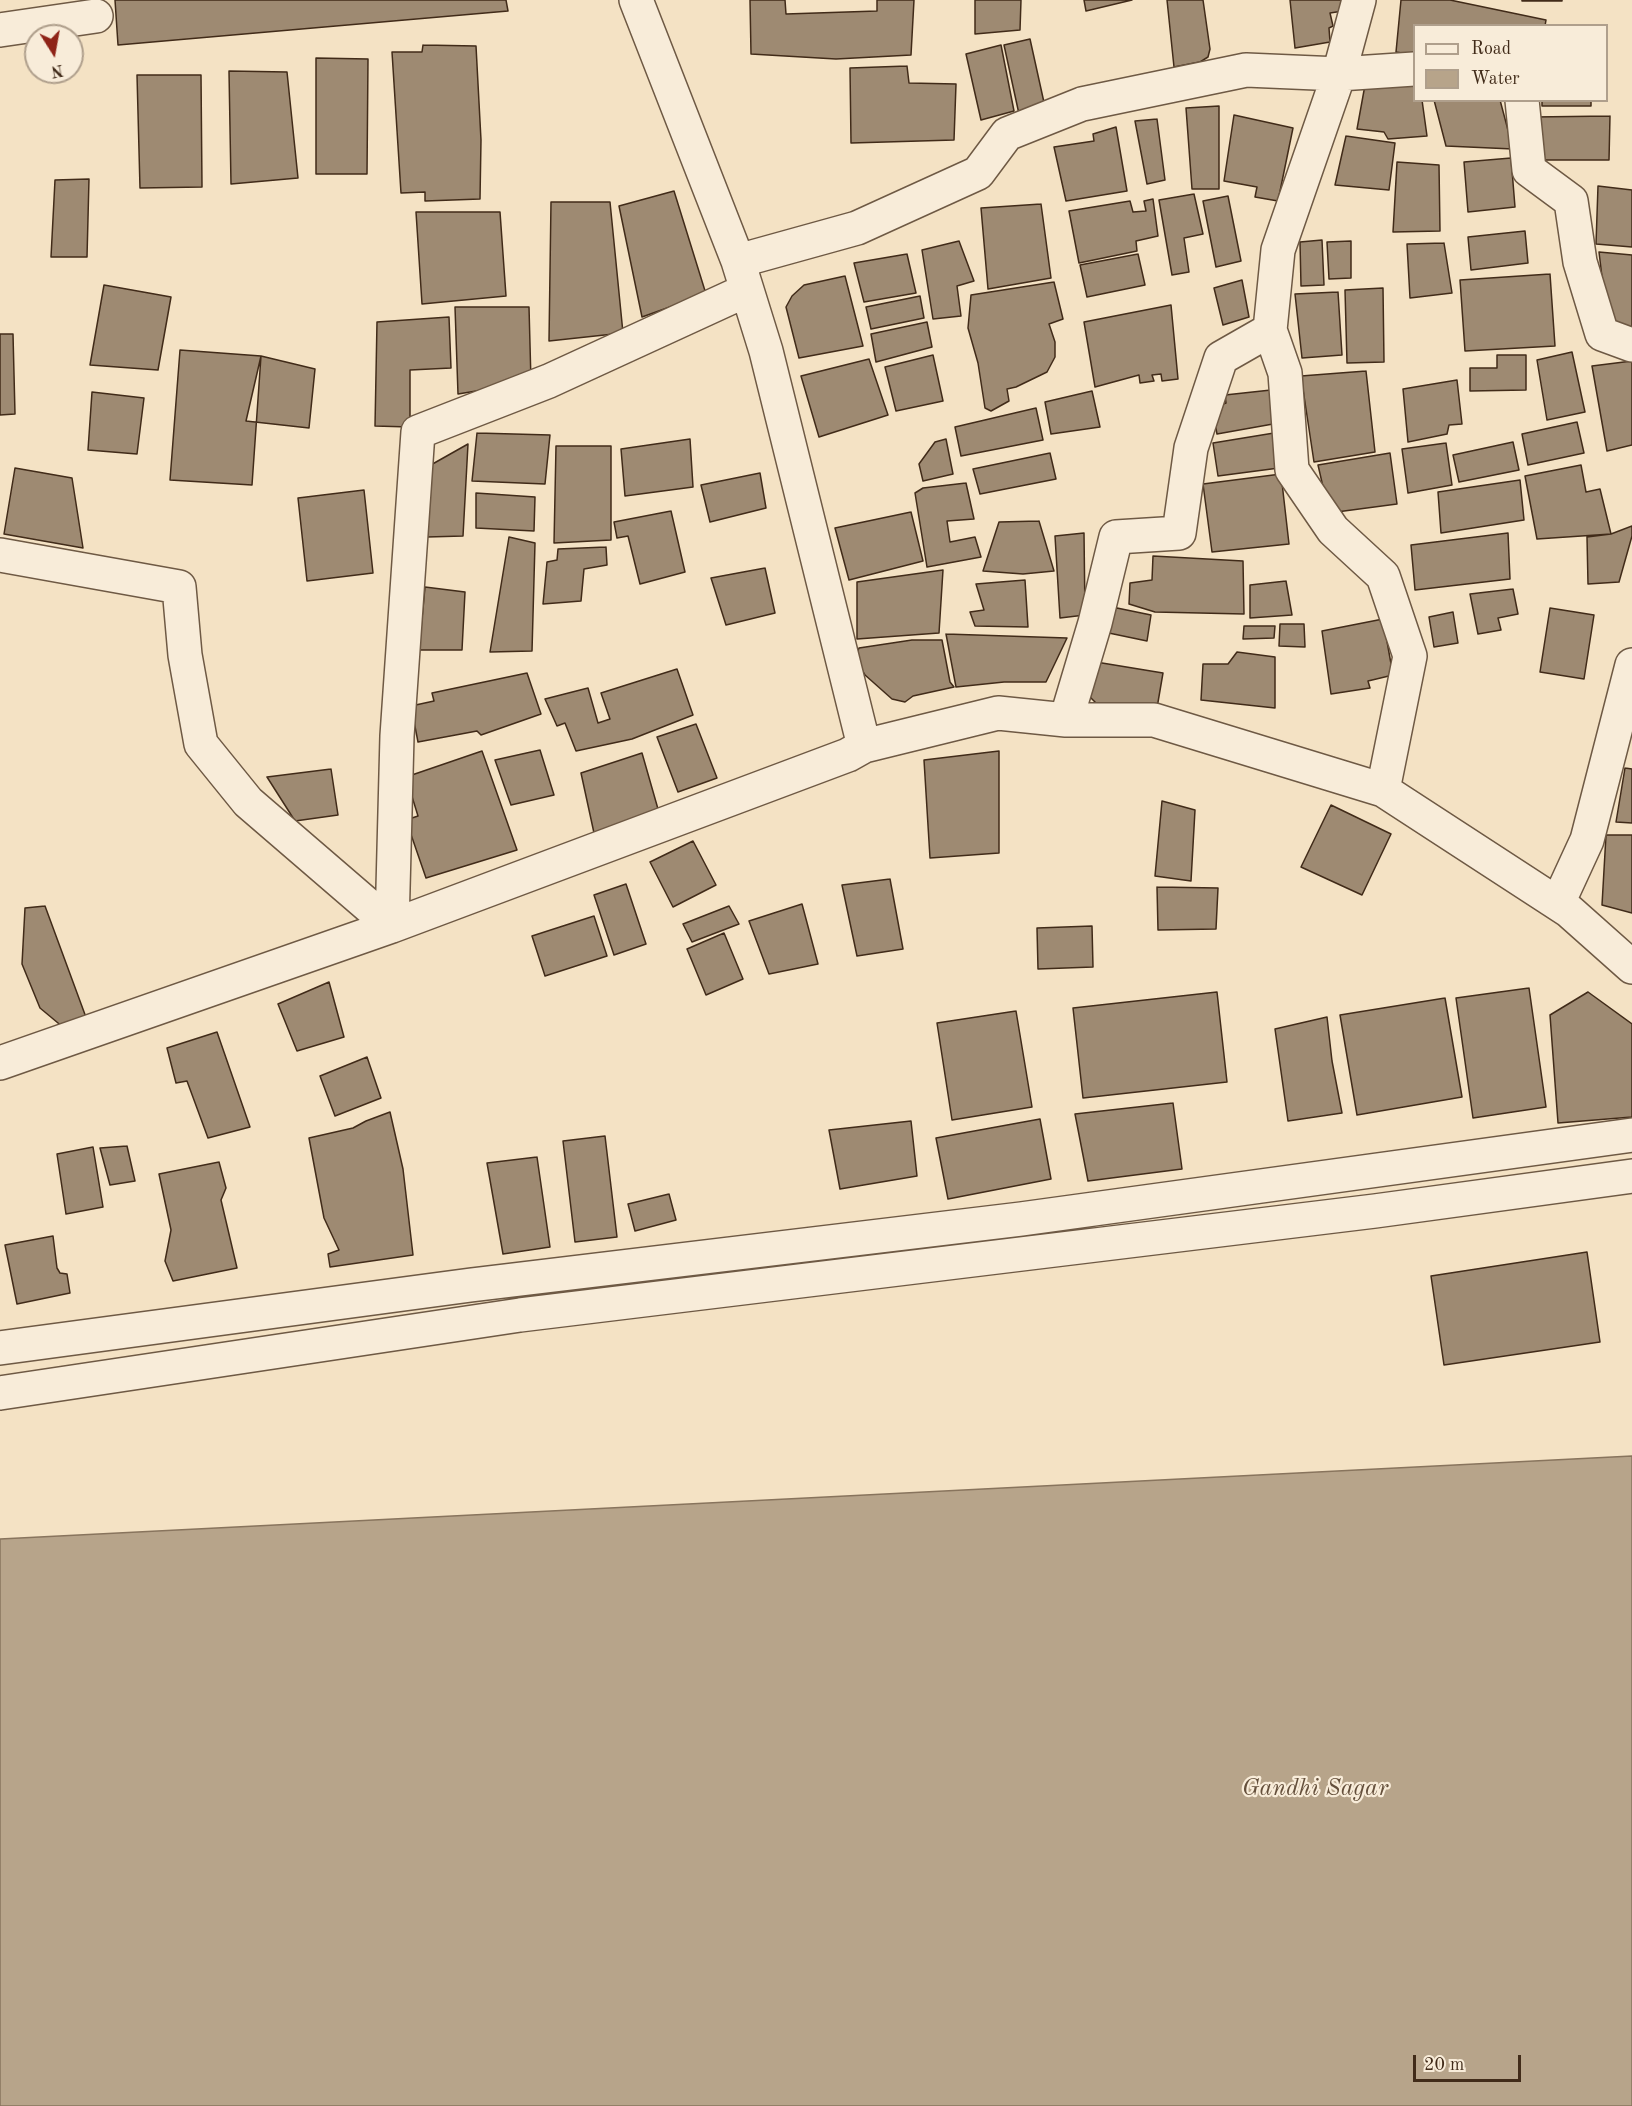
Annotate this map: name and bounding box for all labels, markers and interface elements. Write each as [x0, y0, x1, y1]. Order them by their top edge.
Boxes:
north arrow [24, 24, 84, 84]
legend [1413, 24, 1608, 102]
text: Road [1471, 40, 1511, 58]
text: N [50, 61, 65, 79]
text: Water [1471, 70, 1520, 88]
water label: Gandhi Sagar [1242, 1775, 1388, 1803]
scale bar [1416, 2043, 1524, 2081]
text: 20 m [1424, 2056, 1464, 2074]

